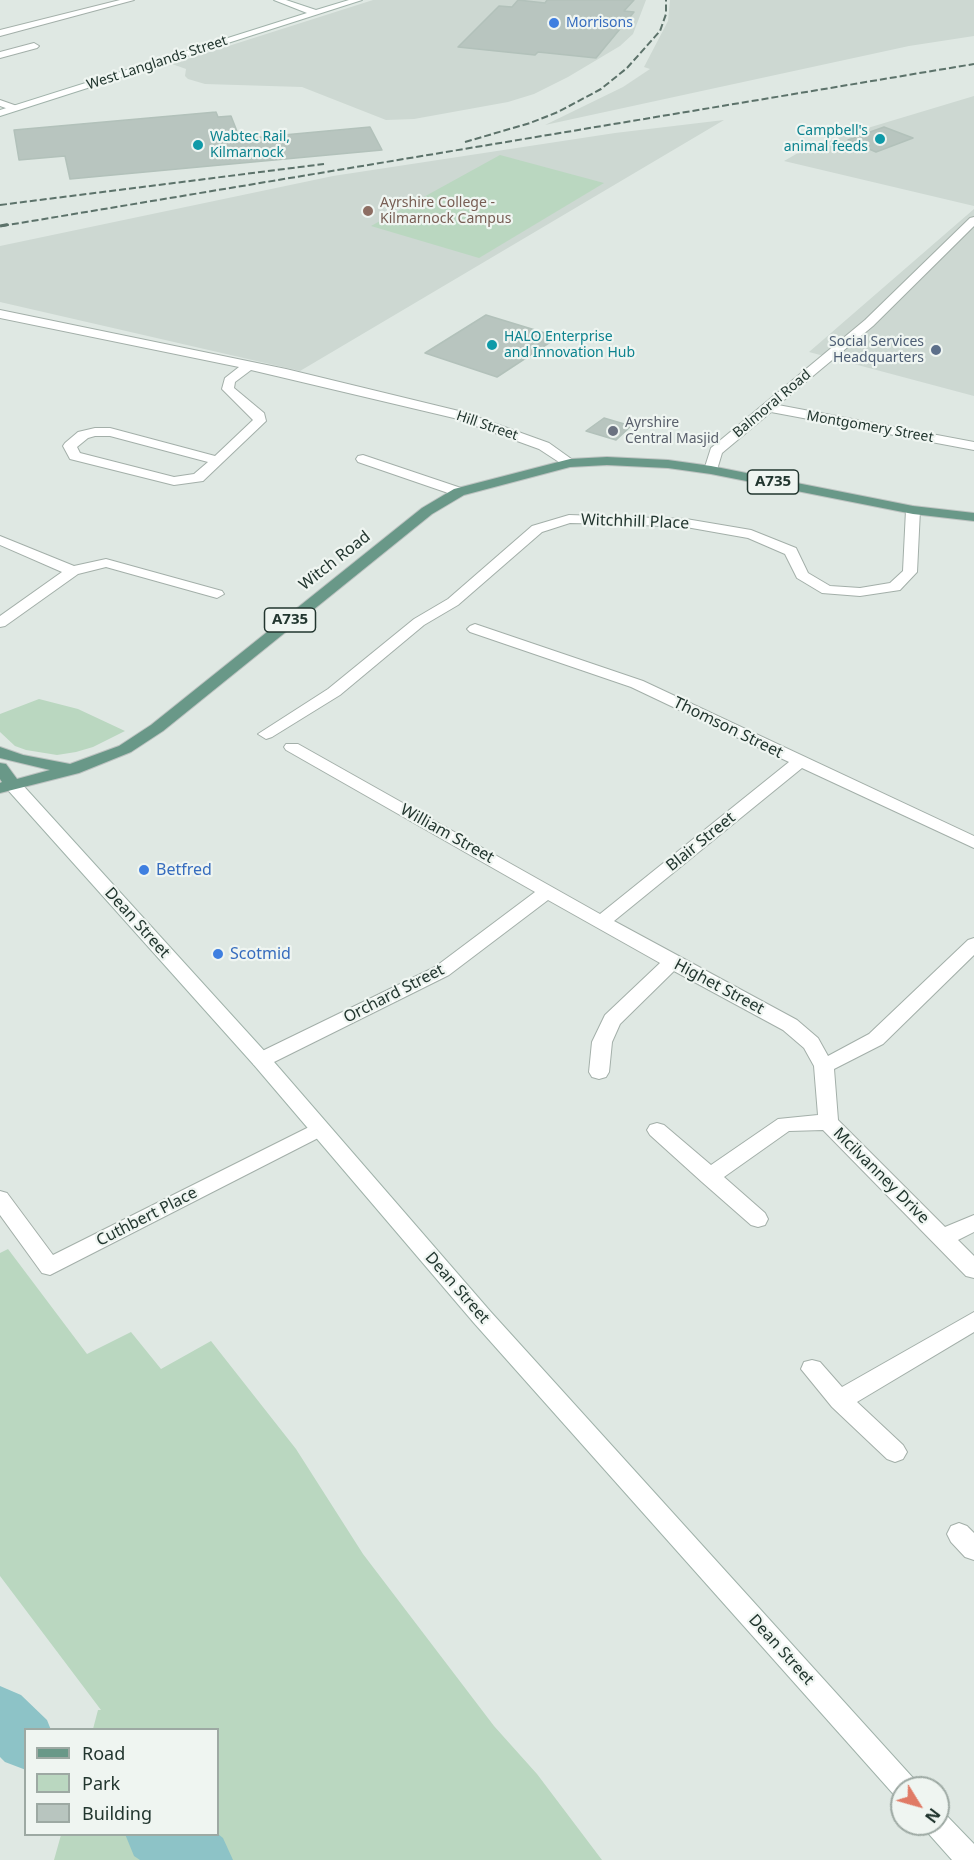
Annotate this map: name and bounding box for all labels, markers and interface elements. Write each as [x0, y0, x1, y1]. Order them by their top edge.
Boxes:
place label: Morrisons [566, 15, 633, 31]
marker: Morrisons [547, 16, 561, 30]
street label: West Langlands Street [85, 32, 229, 94]
place label: Campbell's animal feeds [784, 123, 868, 156]
place label: Wabtec Rail, Kilmarnock [210, 129, 290, 162]
marker: Campbell's animal feeds [873, 132, 887, 146]
marker: Wabtec Rail, Kilmarnock [191, 138, 205, 152]
place label: Ayrshire College - Kilmarnock Campus [380, 195, 511, 228]
marker: Ayrshire College - Kilmarnock Campus [361, 204, 375, 218]
place label: HALO Enterprise and Innovation Hub [504, 329, 635, 362]
place label: Social Services Headquarters [829, 334, 924, 366]
marker: HALO Enterprise and Innovation Hub [485, 338, 499, 352]
marker: Social Services Headquarters [929, 343, 943, 357]
street label: Balmoral Road [730, 367, 814, 441]
street label: Hill Street [454, 408, 520, 444]
street label: Montgomery Street [805, 408, 935, 446]
place label: Ayrshire Central Masjid [625, 415, 719, 448]
marker: Ayrshire Central Masjid [606, 424, 620, 438]
road number: A735 [748, 470, 798, 494]
street label: Witchhill Place [581, 511, 689, 533]
street label: Witch Road [296, 527, 374, 595]
road number: A735 [264, 608, 316, 632]
street label: Thomson Street [670, 693, 786, 763]
street label: William Street [397, 800, 497, 868]
street label: Blair Street [663, 808, 739, 876]
place label: Betfred [156, 860, 212, 880]
marker: Betfred [137, 863, 151, 877]
street label: Dean Street [100, 884, 174, 962]
place label: Scotmid [230, 944, 291, 964]
marker: Scotmid [211, 947, 225, 961]
street label: Highet Street [671, 955, 767, 1019]
street label: Orchard Street [341, 960, 447, 1028]
street label: Mcilvanney Drive [829, 1124, 933, 1228]
street label: Cuthbert Place [93, 1183, 201, 1251]
street label: Dean Street [421, 1248, 493, 1328]
street label: Dean Street [744, 1611, 818, 1689]
legend [24, 1728, 219, 1836]
text: Road [82, 1741, 125, 1765]
text: Park [82, 1771, 120, 1795]
north arrow [890, 1776, 950, 1836]
text: Building [82, 1801, 152, 1825]
text: N [920, 1804, 945, 1827]

